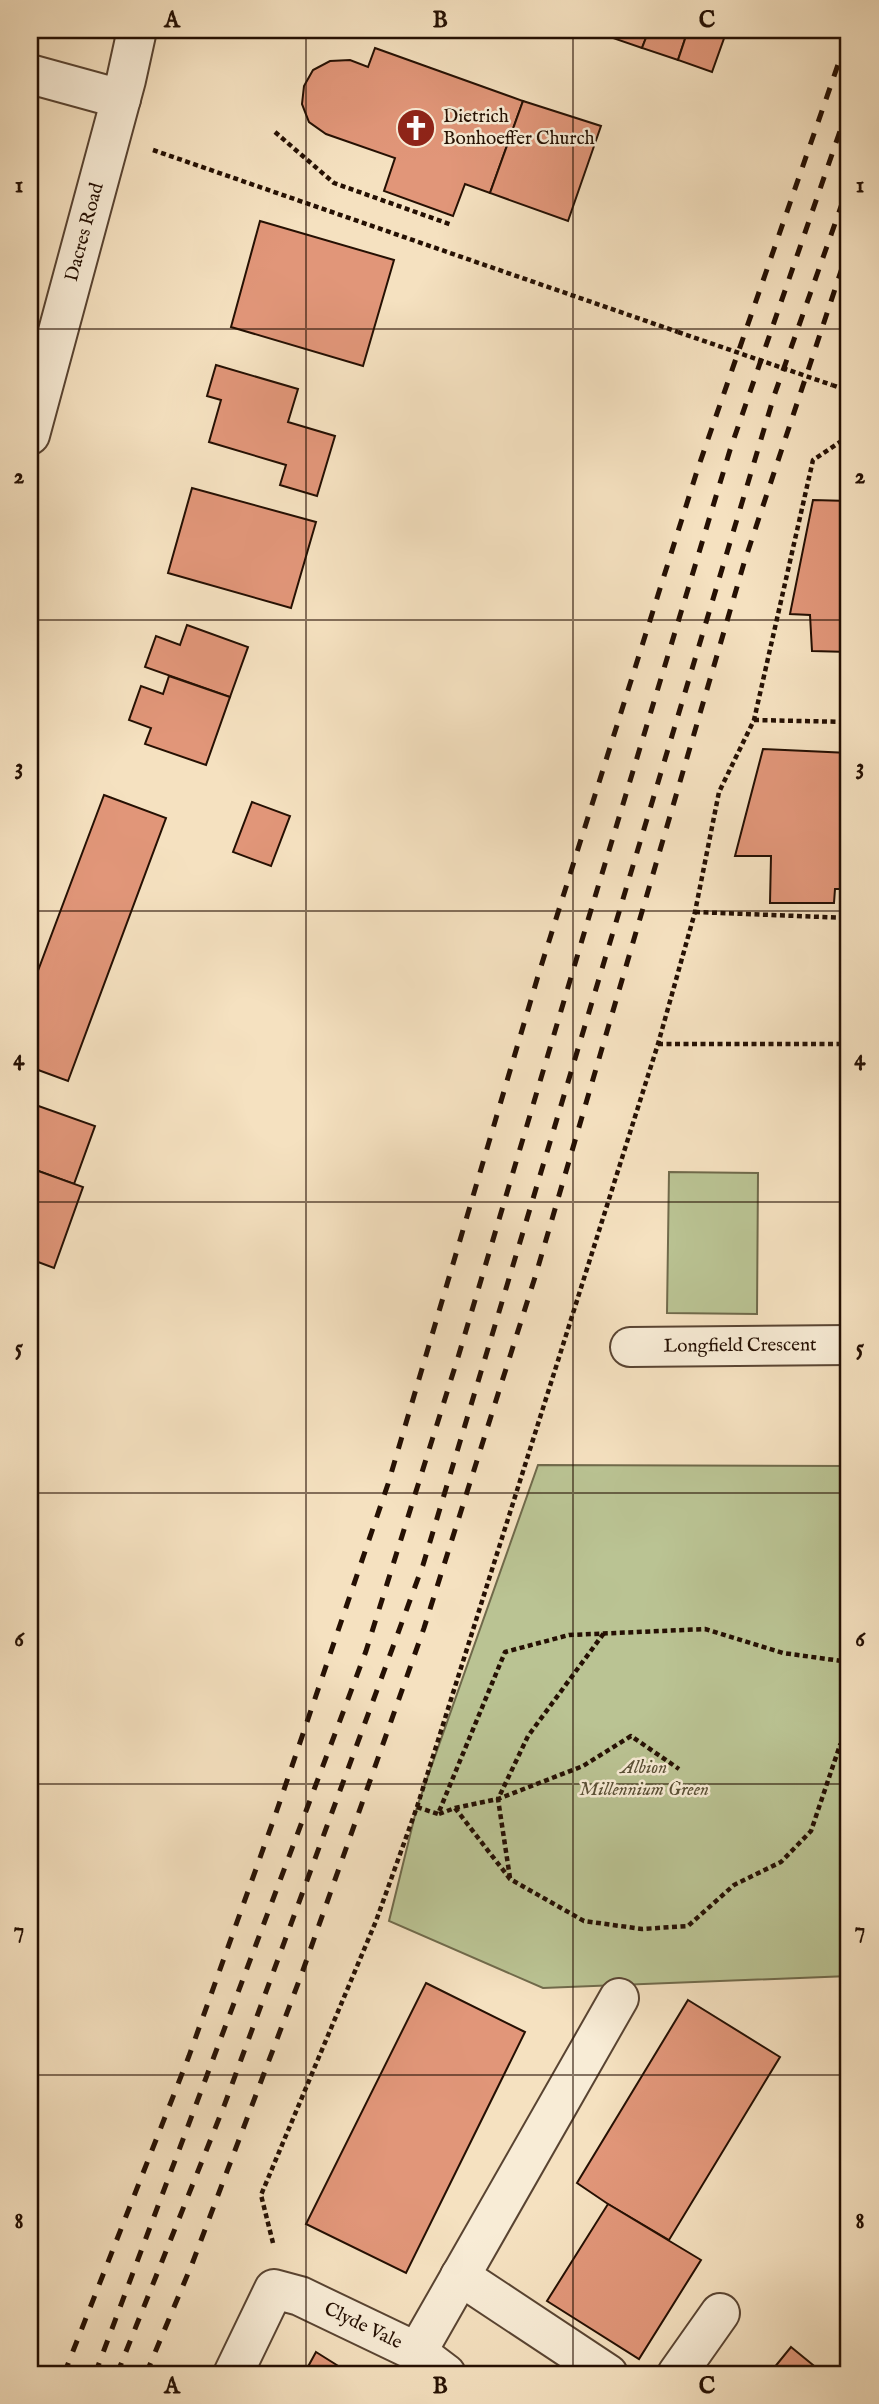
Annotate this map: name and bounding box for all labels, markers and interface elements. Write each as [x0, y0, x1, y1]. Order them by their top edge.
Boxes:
text: A [163, 6, 181, 35]
text: B [432, 6, 448, 35]
text: C [699, 6, 716, 35]
place label: Dietrich Bonhoeffer Church [443, 105, 595, 151]
church icon: Dietrich Bonhoeffer Church [395, 107, 437, 149]
text: 1 [15, 171, 23, 200]
text: 1 [856, 171, 864, 200]
street label: Dacres Road [60, 179, 110, 284]
text: 2 [14, 462, 25, 491]
text: 2 [855, 462, 866, 491]
text: 3 [15, 753, 23, 782]
text: 3 [856, 753, 864, 782]
text: 4 [13, 1044, 25, 1073]
text: 4 [854, 1044, 866, 1073]
street label: Longfield Crescent [663, 1333, 817, 1359]
text: 5 [15, 1334, 24, 1363]
text: 5 [856, 1334, 865, 1363]
text: 6 [14, 1625, 25, 1654]
text: 6 [855, 1625, 866, 1654]
park label: Albion Millennium Green [579, 1756, 709, 1802]
text: 7 [14, 1916, 24, 1945]
text: 7 [855, 1916, 865, 1945]
text: 8 [14, 2207, 24, 2236]
text: 8 [855, 2207, 865, 2236]
street label: Clyde Vale [320, 2297, 406, 2355]
text: A [163, 2372, 181, 2401]
text: B [432, 2372, 448, 2401]
text: C [699, 2372, 716, 2401]

